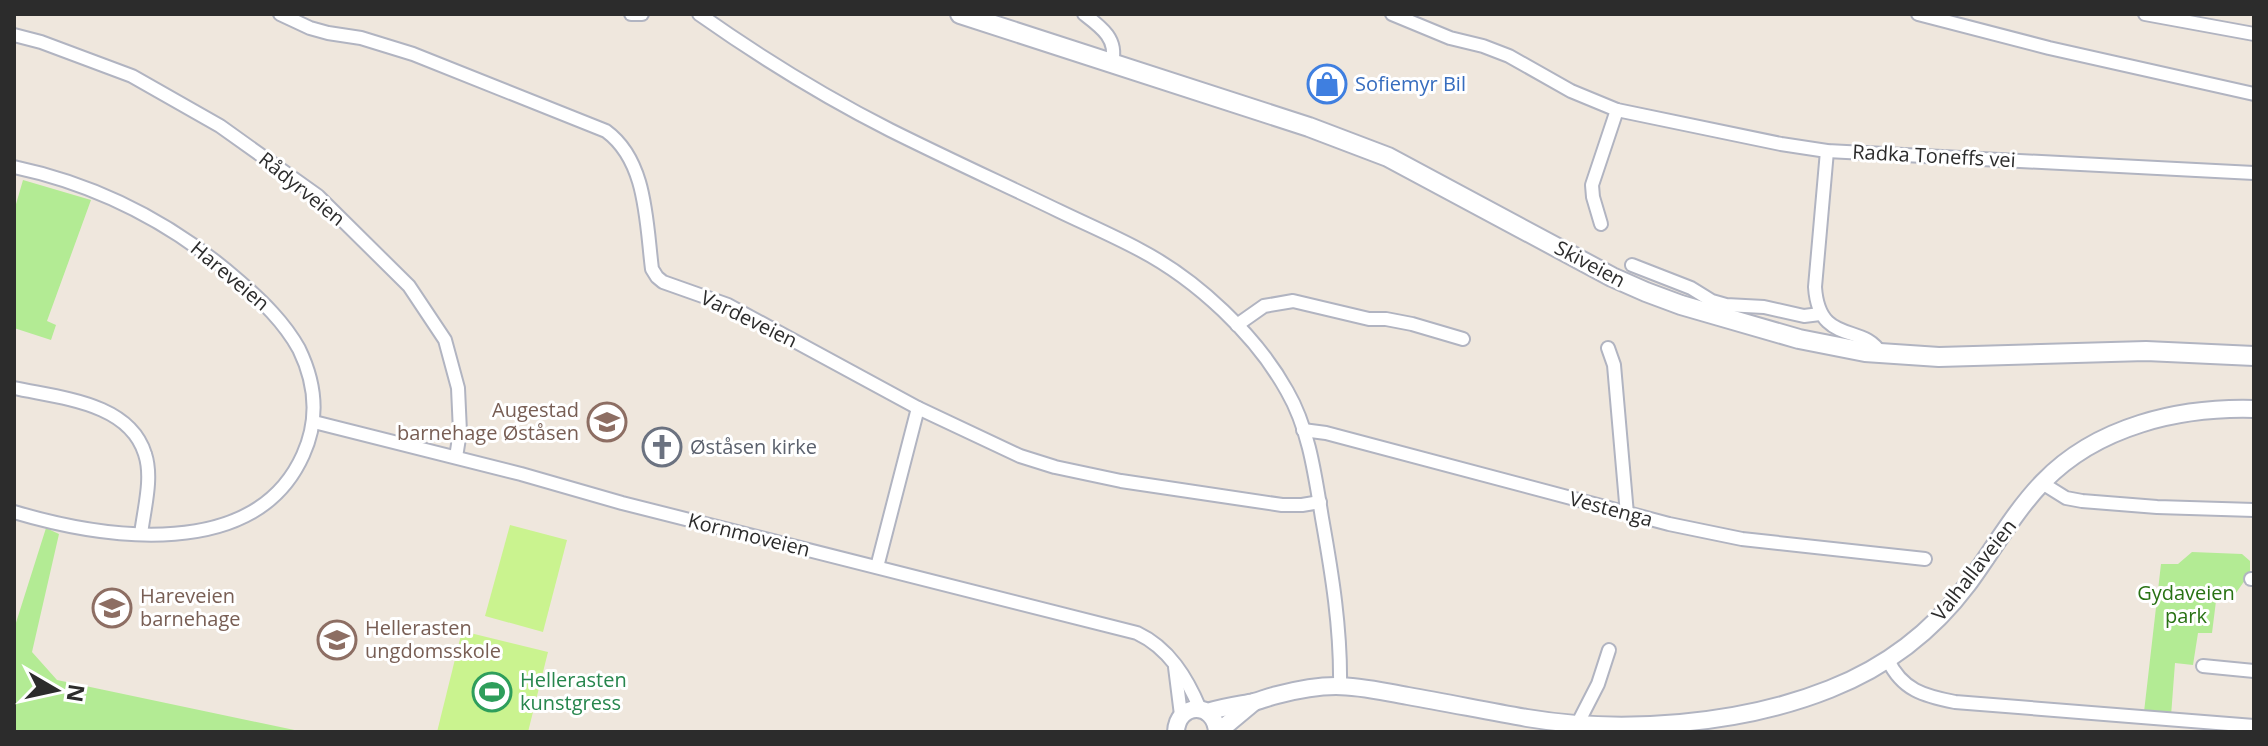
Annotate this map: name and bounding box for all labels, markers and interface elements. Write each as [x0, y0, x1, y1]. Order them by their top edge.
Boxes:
shop icon: Sofiemyr Bil [1306, 63, 1348, 105]
place label: Sofiemyr Bil [1355, 70, 1466, 97]
street label: Radka Toneffs vei [1852, 138, 2016, 173]
street label: Rådyrveien [254, 146, 351, 232]
street label: Skiveien [1550, 234, 1630, 293]
street label: Hareveien [185, 235, 275, 317]
street label: Vardeveien [696, 284, 802, 354]
place label: Augestad barnehage Øståsen [397, 396, 579, 446]
school or university icon: Augestad barnehage Øståsen [586, 401, 628, 443]
church icon: Øståsen kirke [641, 426, 683, 468]
place label: Øståsen kirke [690, 433, 817, 460]
street label: Vestenga [1566, 484, 1656, 533]
street label: Kornmoveien [685, 506, 813, 563]
street label: Valhallaveien [1925, 513, 2022, 626]
park label: Gydaveien park [2137, 579, 2235, 629]
place label: Hareveien barnehage [140, 582, 241, 632]
school or university icon: Hareveien barnehage [91, 587, 133, 629]
place label: Hellerasten ungdomsskole [365, 614, 501, 664]
school or university icon: Hellerasten ungdomsskole [316, 619, 358, 661]
north arrow [16, 650, 96, 730]
place label: Hellerasten kunstgress [520, 666, 627, 716]
sports icon: Hellerasten kunstgress [471, 671, 513, 713]
text: N [61, 682, 93, 704]

